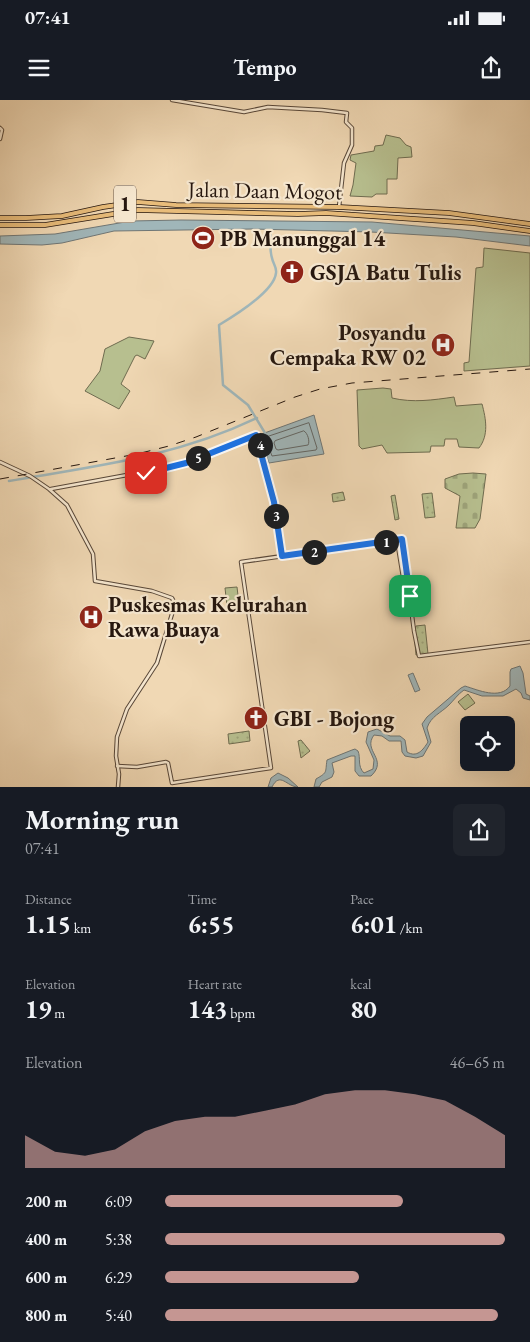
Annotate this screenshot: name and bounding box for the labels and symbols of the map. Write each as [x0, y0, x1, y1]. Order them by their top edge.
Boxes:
street label: Jalan Daan Mogot [186, 175, 342, 206]
road number: 1 [114, 186, 136, 222]
place label: PB Manunggal 14 [220, 224, 385, 253]
sports icon: PB Manunggal 14 [190, 225, 216, 251]
place label: GSJA Batu Tulis [310, 258, 462, 287]
church icon: GSJA Batu Tulis [279, 259, 305, 285]
place label: Posyandu Cempaka RW 02 [270, 318, 426, 372]
hospital icon: Posyandu Cempaka RW 02 [430, 332, 456, 358]
pin: 4 [248, 432, 272, 458]
pin: 5 [186, 446, 210, 470]
pin [125, 452, 167, 494]
pin: 3 [264, 504, 288, 528]
pin: 1 [374, 530, 398, 554]
pin: 2 [302, 540, 326, 564]
pin [389, 575, 431, 617]
place label: Puskesmas Kelurahan Rawa Buaya [108, 590, 308, 644]
hospital icon: Puskesmas Kelurahan Rawa Buaya [78, 604, 104, 630]
place label: GBI - Bojong [274, 704, 395, 733]
church icon: GBI - Bojong [243, 705, 269, 731]

